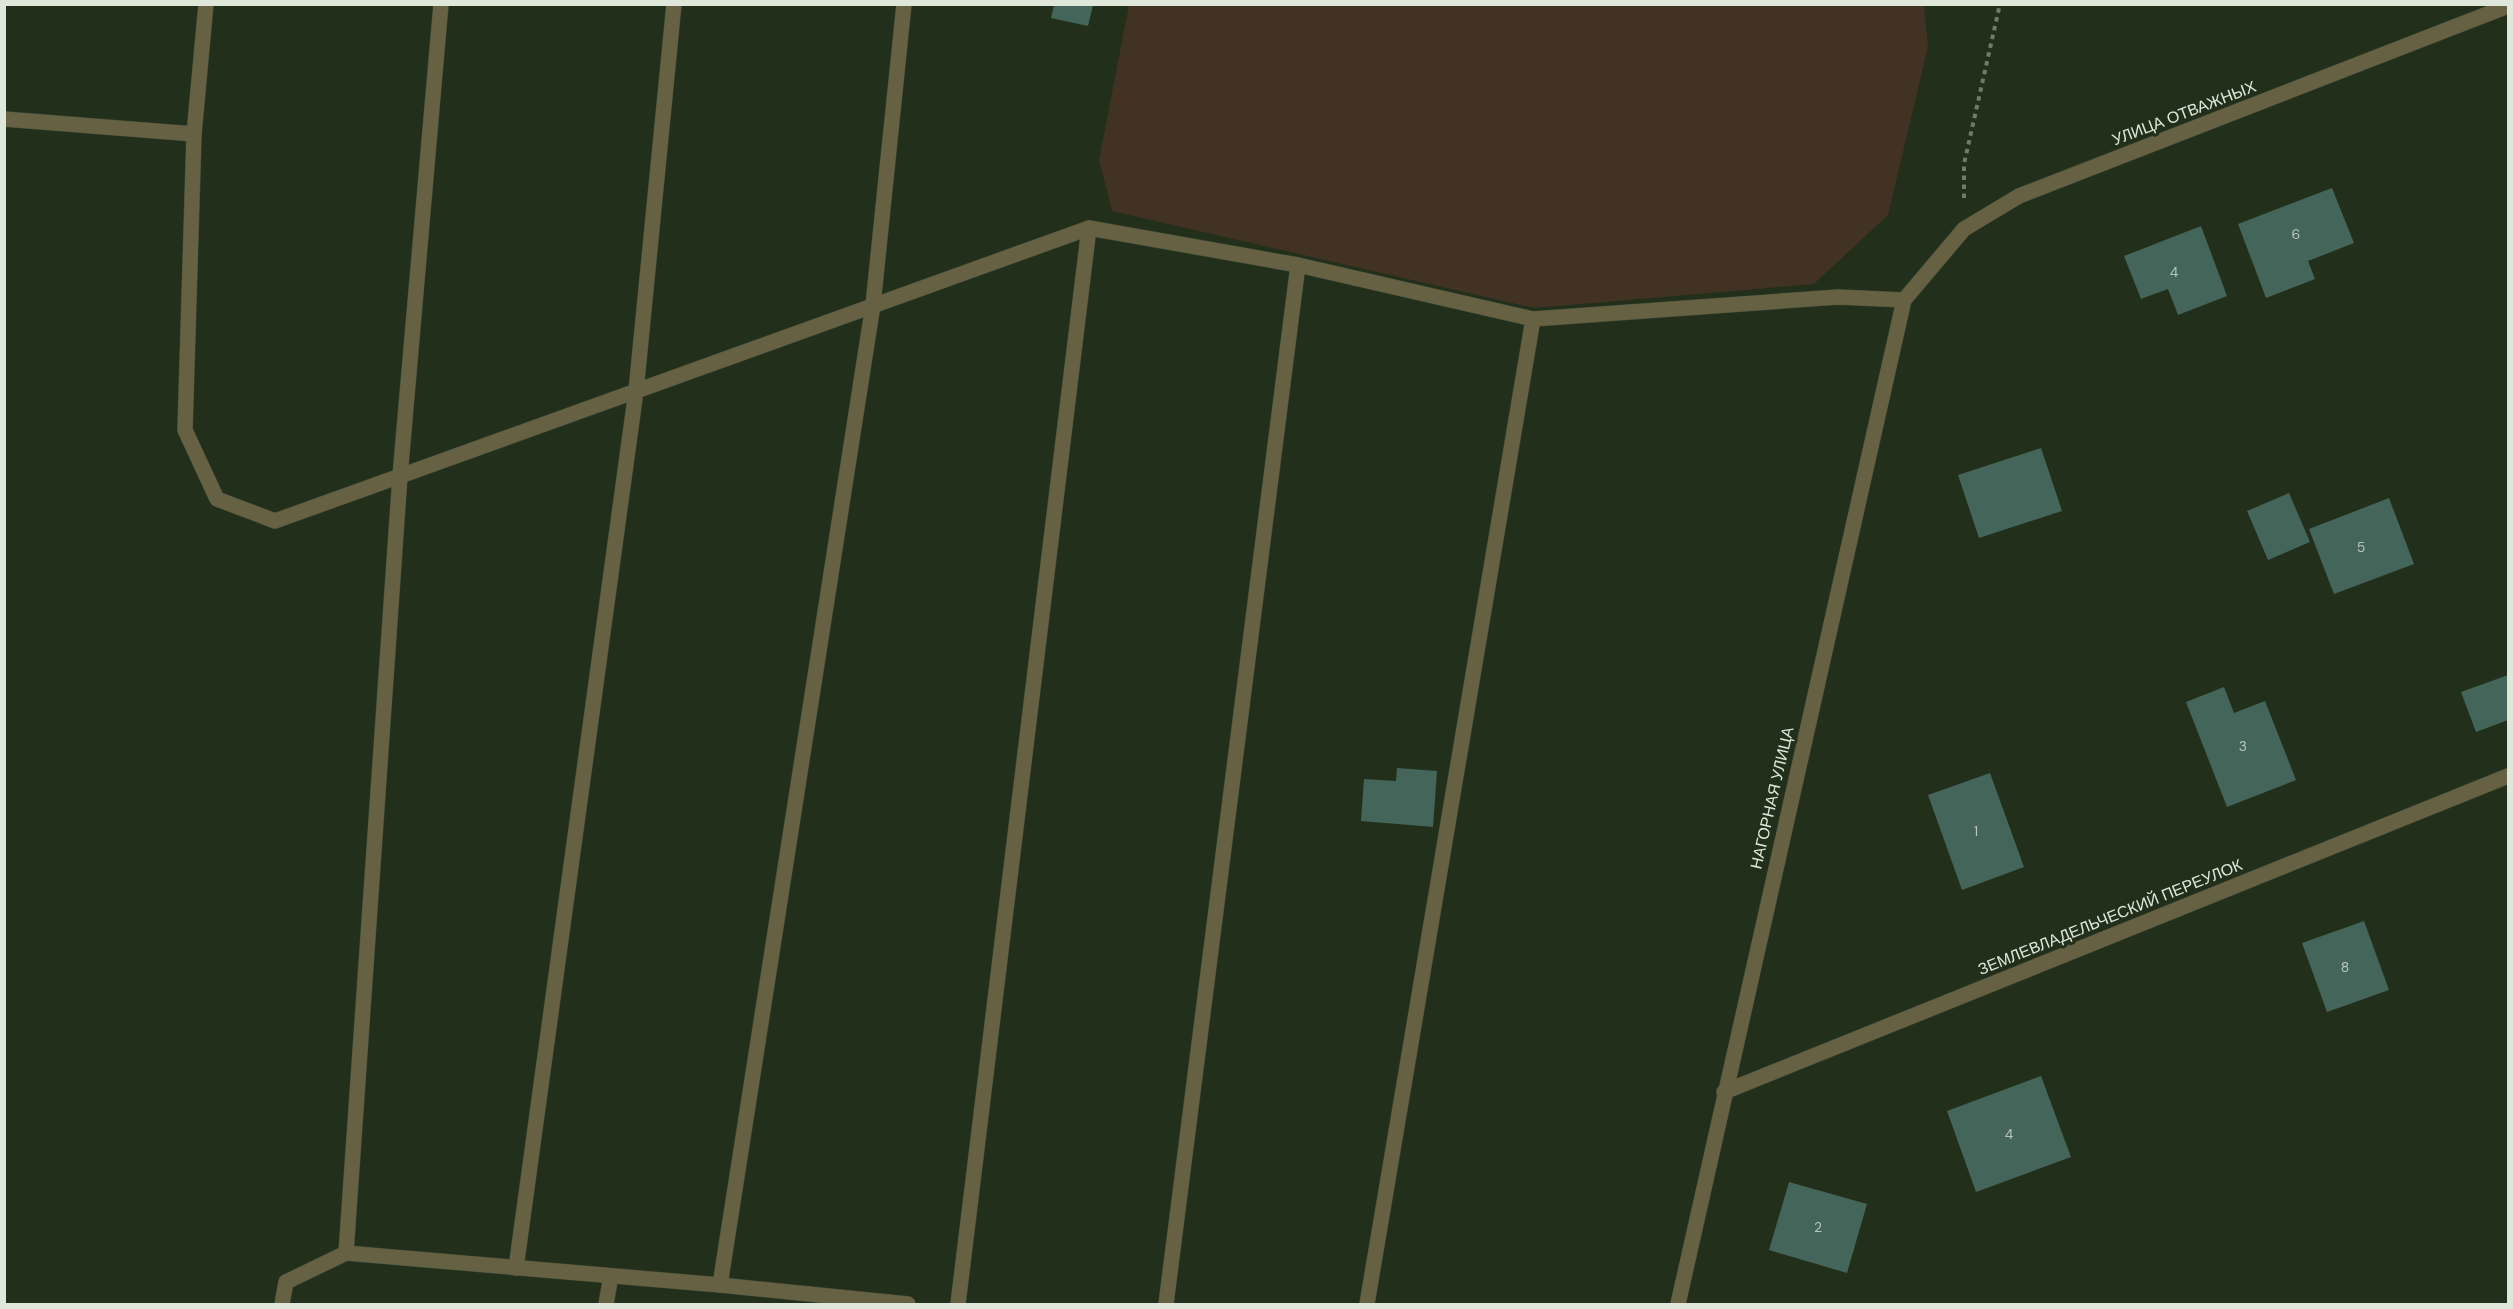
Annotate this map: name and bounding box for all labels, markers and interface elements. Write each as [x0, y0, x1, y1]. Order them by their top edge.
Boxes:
street label: УЛИЦА ОТВАЖНЫХ [2109, 76, 2259, 150]
house number: 6 [2292, 225, 2300, 243]
house number: 4 [2170, 263, 2179, 281]
house number: 5 [2357, 538, 2365, 556]
street label: НАГОРНАЯ УЛИЦА [1745, 725, 1799, 871]
house number: 3 [2239, 737, 2247, 755]
house number: 1 [1974, 822, 1978, 840]
street label: ЗЕМЛЕВЛАДЕЛЬЧЕСКИЙ ПЕРЕУЛОК [1975, 854, 2246, 980]
house number: 8 [2341, 958, 2349, 976]
house number: 4 [2005, 1125, 2014, 1143]
house number: 2 [1814, 1218, 1822, 1236]

